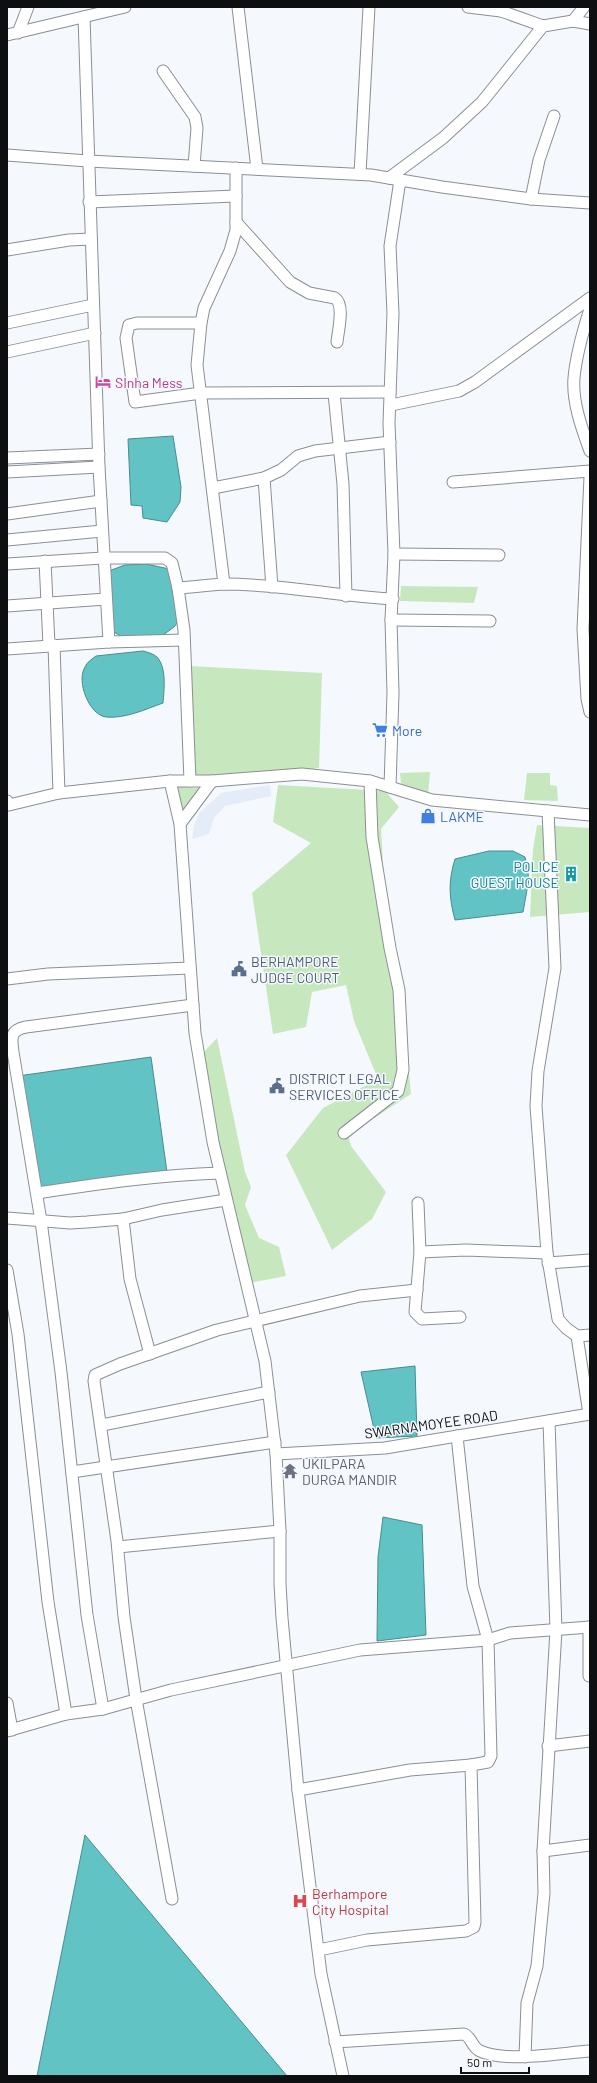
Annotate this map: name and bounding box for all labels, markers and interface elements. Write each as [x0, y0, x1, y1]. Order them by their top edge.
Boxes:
hotel icon: SInha Mess [94, 373, 112, 391]
place label: SInha Mess [115, 374, 183, 391]
supermarket icon: More [371, 721, 389, 739]
place label: More [392, 722, 422, 739]
shop icon: LAKME [419, 807, 437, 825]
place label: LAKME [440, 808, 484, 825]
place label: POLICE GUEST HOUSE [471, 858, 559, 891]
building icon: POLICE GUEST HOUSE [562, 865, 580, 883]
place label: BERHAMPORE JUDGE COURT [251, 953, 339, 986]
public building icon: BERHAMPORE JUDGE COURT [230, 960, 248, 978]
place label: DISTRICT LEGAL SERVICES OFFICE [289, 1070, 399, 1103]
public building icon: DISTRICT LEGAL SERVICES OFFICE [268, 1077, 286, 1095]
street label: SWARNAMOYEE ROAD [363, 1406, 499, 1442]
place label: UKILPARA DURGA MANDIR [302, 1455, 397, 1488]
temple icon: UKILPARA DURGA MANDIR [281, 1462, 299, 1480]
place label: Berhampore City Hospital [312, 1885, 389, 1918]
hospital icon: Berhampore City Hospital [291, 1892, 309, 1910]
scale bar [461, 2049, 529, 2075]
text: 50 m [467, 2055, 492, 2069]

